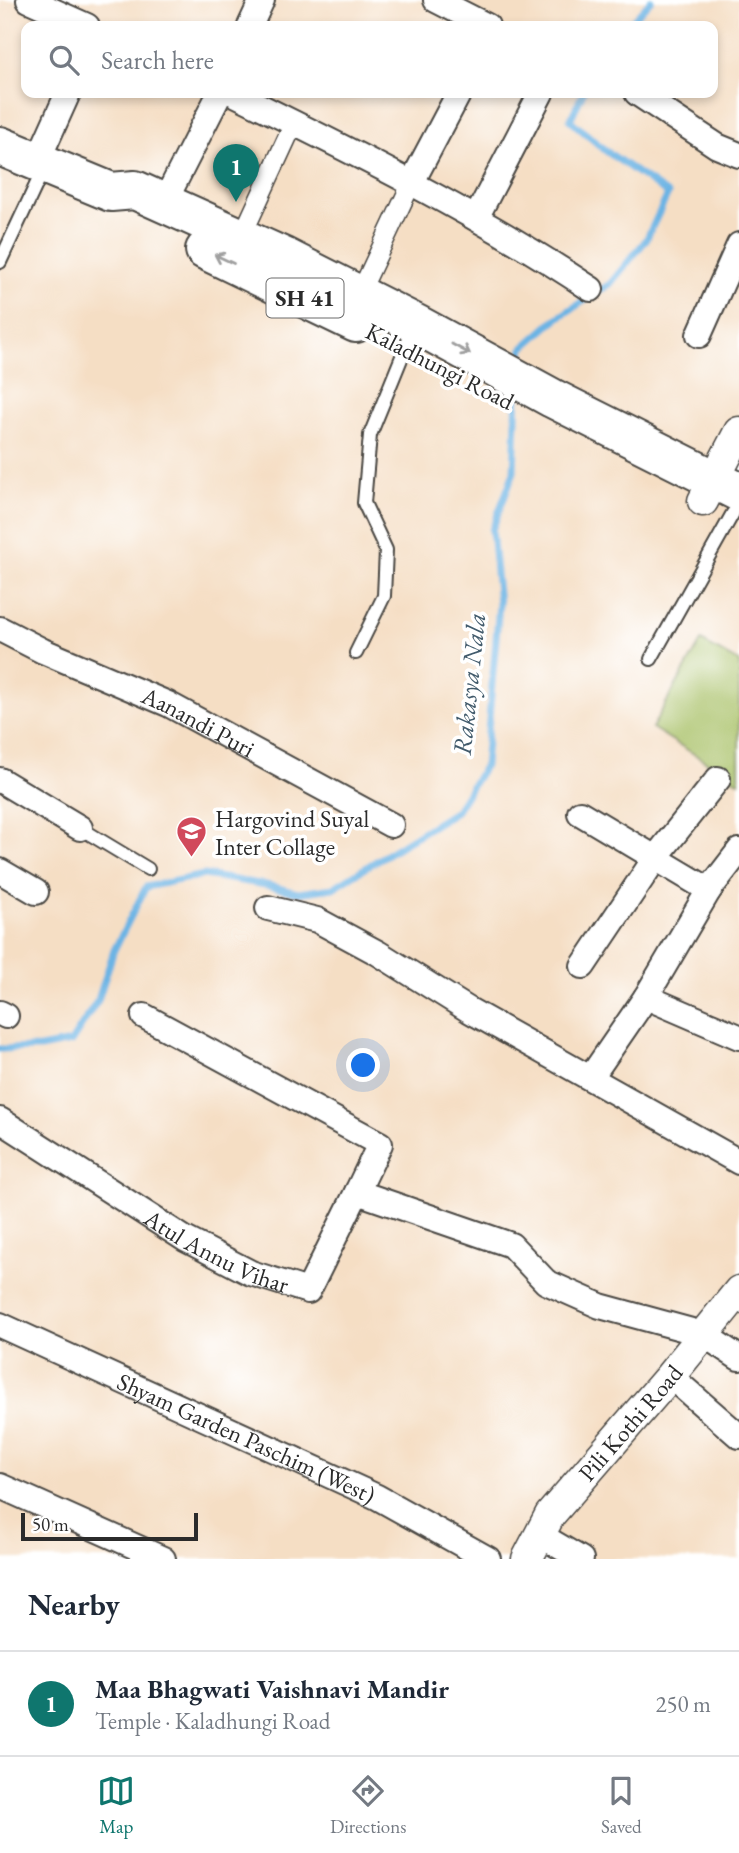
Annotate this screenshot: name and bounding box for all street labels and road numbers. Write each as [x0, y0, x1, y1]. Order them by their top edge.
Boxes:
road number: SH 41 [266, 278, 344, 318]
street label: Kaladhungi Road [361, 315, 520, 417]
street label: Aanandi Puri [136, 679, 261, 764]
street label: Atul Annu Vihar [138, 1201, 293, 1300]
street label: Pili Kothi Road [571, 1357, 690, 1487]
street label: Shyam Garden Paschim (West) [113, 1365, 380, 1510]

